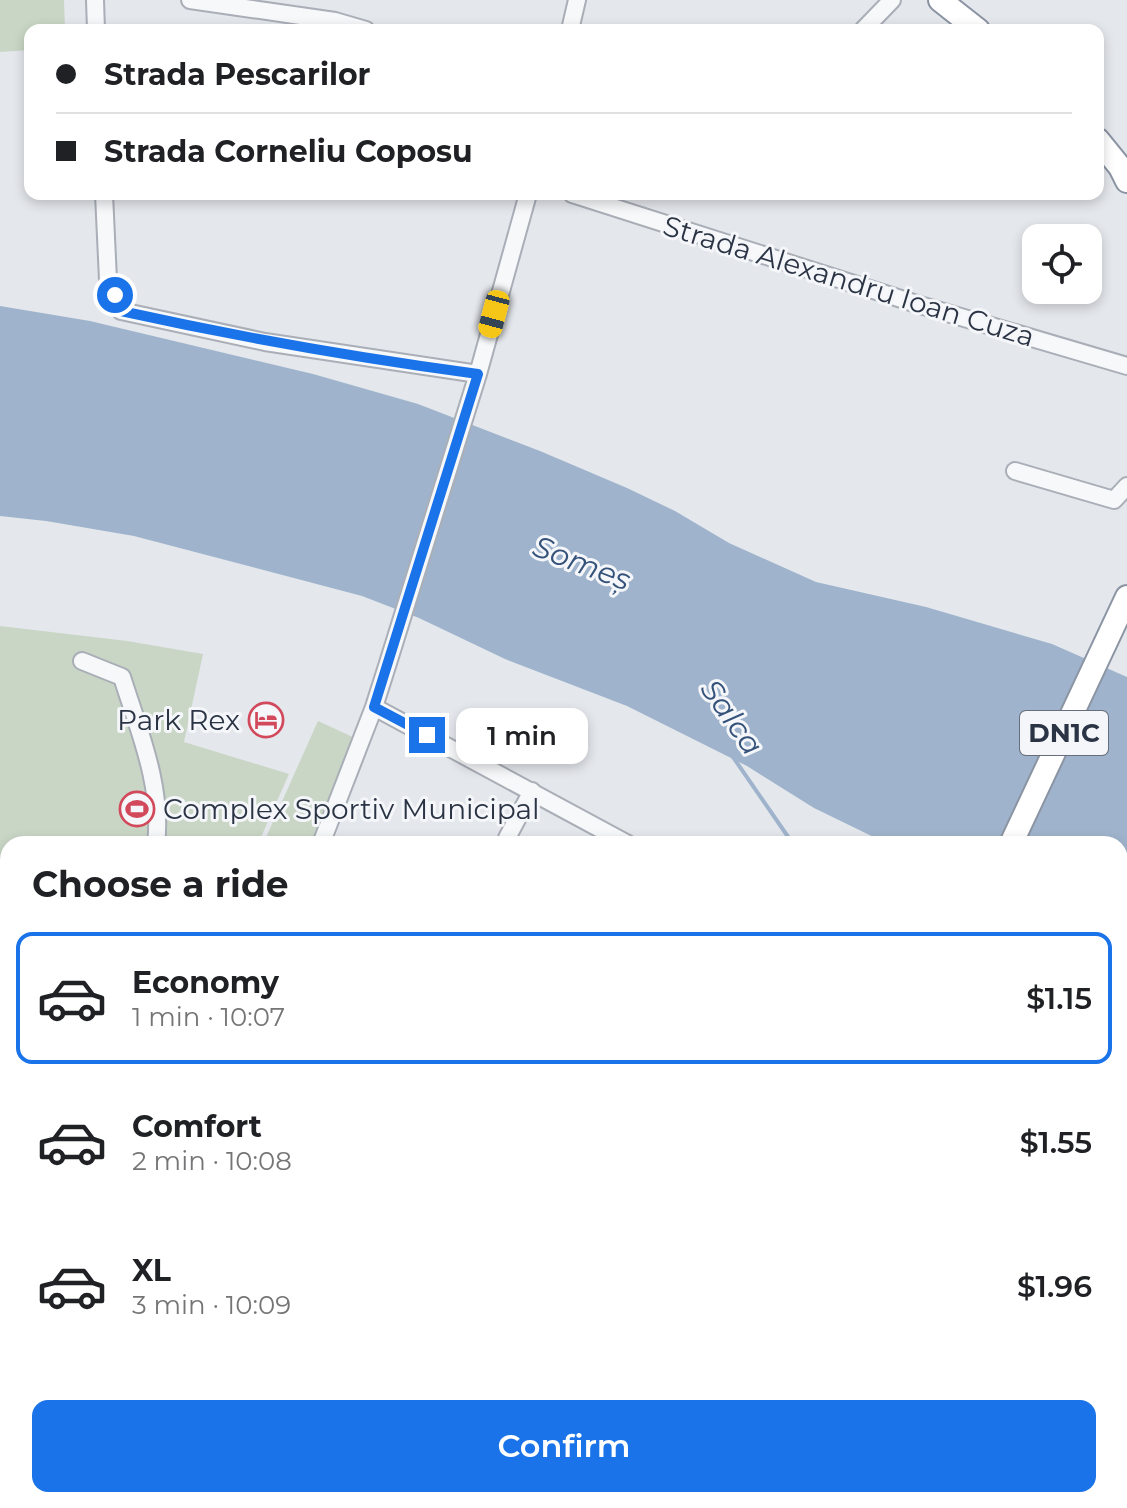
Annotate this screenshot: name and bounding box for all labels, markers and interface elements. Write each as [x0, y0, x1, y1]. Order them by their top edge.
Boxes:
text: Strada Pescarilor [104, 56, 371, 93]
text: Strada Corneliu Coposu [104, 133, 473, 170]
street label: Strada Alexandru Ioan Cuza [659, 208, 1039, 354]
map controls [1022, 224, 1102, 304]
button: locate [1022, 224, 1102, 304]
route start [97, 277, 133, 313]
car [476, 288, 512, 340]
water label: Someș [527, 527, 637, 600]
water label: Salca [693, 672, 771, 762]
hotel icon: Park Rex [247, 701, 285, 739]
place label: Park Rex [117, 703, 240, 737]
callout: 1 min [455, 707, 587, 763]
road number: DN1C [1020, 711, 1108, 755]
route end [409, 717, 445, 753]
text: 1 min [487, 720, 557, 752]
sports icon: Complex Sportiv Municipal [118, 790, 156, 828]
place label: Complex Sportiv Municipal [163, 792, 540, 826]
text: Choose a ride [32, 862, 289, 906]
icon: car [36, 962, 108, 1034]
text: Economy [132, 964, 279, 1001]
text: $1.15 [1026, 980, 1092, 1017]
text: 1 min · 10:07 [132, 1001, 285, 1033]
icon: car [36, 1106, 108, 1178]
text: Comfort [132, 1108, 262, 1145]
text: $1.55 [1020, 1124, 1092, 1161]
text: 2 min · 10:08 [132, 1145, 292, 1177]
icon: car [36, 1250, 108, 1322]
text: XL [132, 1252, 171, 1289]
text: $1.96 [1017, 1268, 1092, 1305]
text: 3 min · 10:09 [132, 1289, 291, 1321]
button: Confirm [32, 1400, 1096, 1492]

